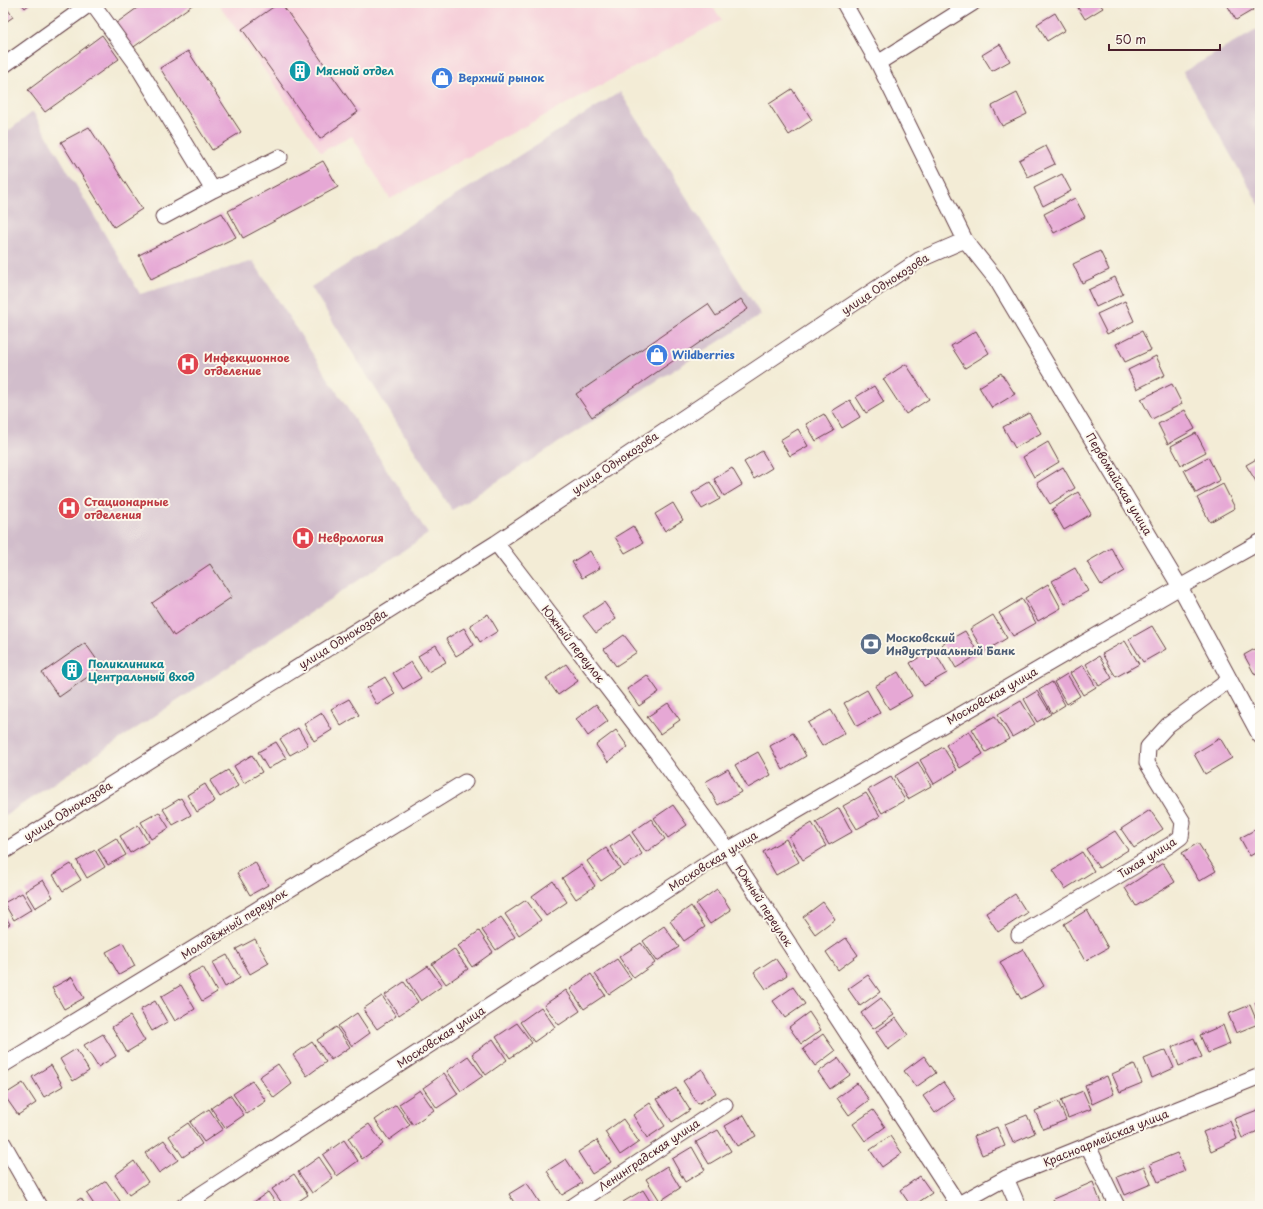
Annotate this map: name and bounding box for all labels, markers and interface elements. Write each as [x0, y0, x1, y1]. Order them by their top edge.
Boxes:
scale bar [1109, 26, 1220, 52]
text: 50 m [1115, 30, 1146, 48]
building icon: Мясной отдел [287, 58, 313, 84]
place label: Мясной отдел [316, 62, 394, 79]
shop icon: Верхний рынок [429, 65, 455, 91]
place label: Верхний рынок [458, 69, 545, 86]
street label: улица Однокозова [838, 249, 932, 318]
shop icon: Wildberries [644, 342, 670, 368]
place label: Wildberries [672, 346, 735, 363]
place label: Инфекционное отделение [204, 349, 290, 379]
hospital icon: Инфекционное отделение [175, 351, 201, 377]
street label: улица Однокозова [568, 427, 662, 498]
street label: Первомайская улица [1082, 429, 1157, 538]
place label: Стационарные отделения [84, 493, 169, 523]
hospital icon: Стационарные отделения [56, 495, 82, 521]
hospital icon: Неврология [290, 525, 316, 551]
place label: Неврология [318, 529, 384, 546]
street label: Южный переулок [538, 601, 609, 686]
street label: улица Однокозова [295, 604, 390, 673]
place label: Московский Индустриальный Банк [886, 629, 1016, 659]
bank icon: Московский Индустриальный Банк [858, 631, 884, 657]
place label: Поликлиника Центральный вход [88, 655, 195, 685]
building icon: Поликлиника Центральный вход [59, 657, 85, 683]
street label: Московская улица [943, 663, 1040, 728]
street label: улица Однокозова [20, 776, 115, 845]
street label: Московская улица [665, 826, 761, 895]
street label: Тихая улица [1114, 833, 1179, 882]
street label: Южный переулок [732, 862, 797, 950]
street label: Молодёжный переулок [177, 884, 291, 963]
street label: Московская улица [393, 1002, 488, 1072]
street label: Красноармейская улица [1041, 1105, 1171, 1170]
street label: Ленинградская улица [595, 1114, 703, 1195]

